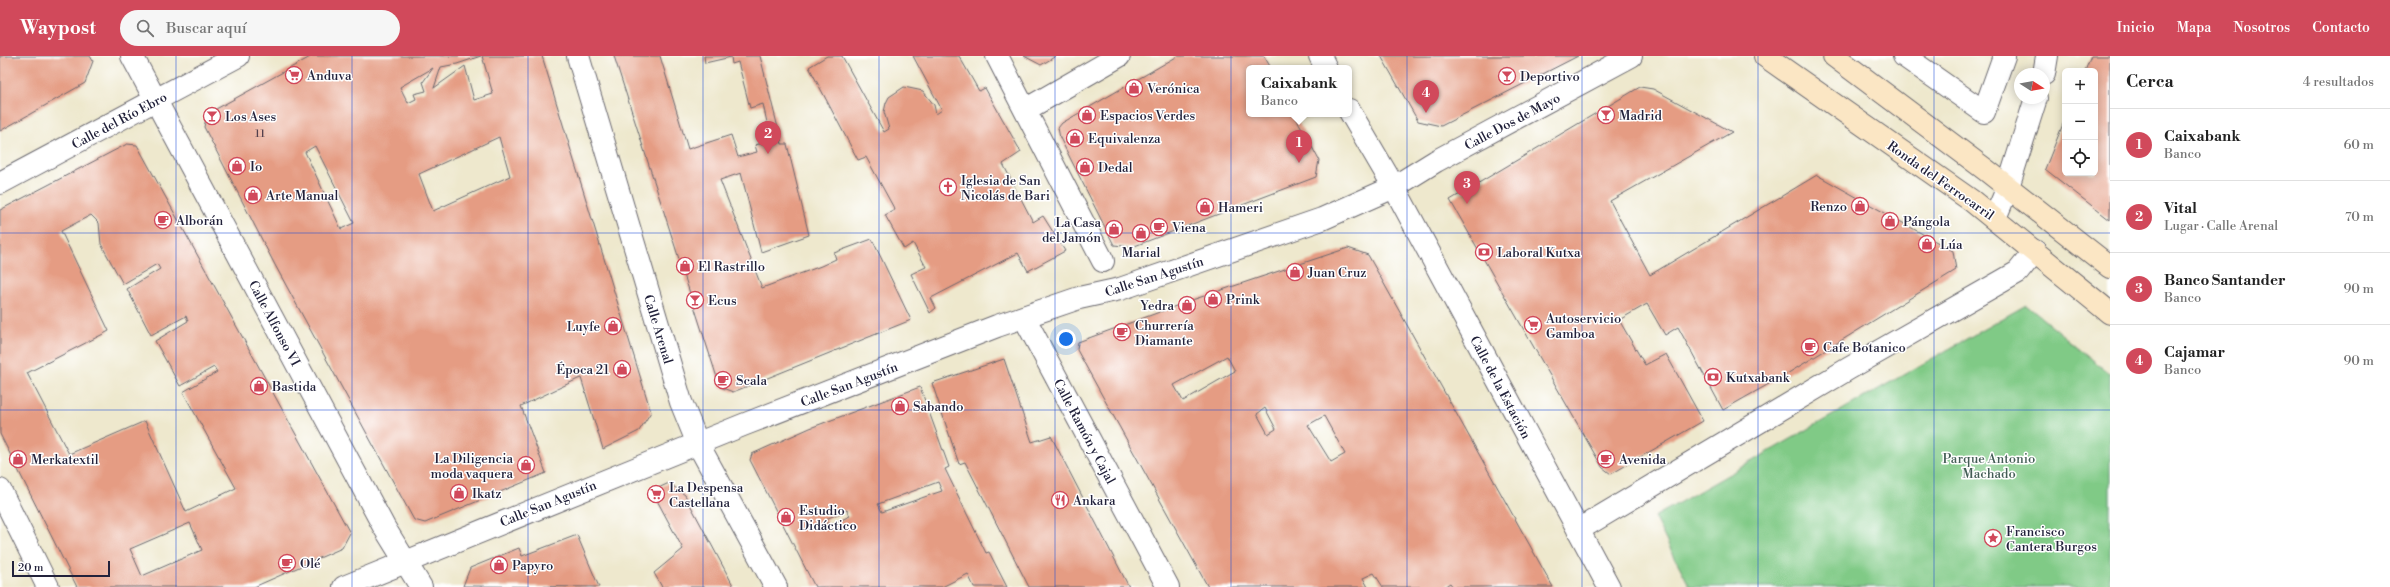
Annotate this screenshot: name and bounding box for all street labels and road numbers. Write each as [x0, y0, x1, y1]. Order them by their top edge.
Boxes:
street label: Calle del Río Ebro [69, 89, 170, 153]
street label: Calle Dos de Mayo [1462, 90, 1563, 154]
street label: Ronda del Ferrocarril [1884, 138, 1997, 224]
street label: Calle San Agustín [1103, 253, 1206, 300]
street label: Calle Alfonso VI [245, 278, 303, 369]
street label: Calle Arenal [640, 293, 676, 366]
street label: Calle de la Estación [1466, 333, 1534, 442]
street label: Calle San Agustín [799, 359, 900, 411]
street label: Calle Ramón y Cajal [1050, 376, 1119, 487]
street label: Calle San Agustín [498, 477, 599, 531]

